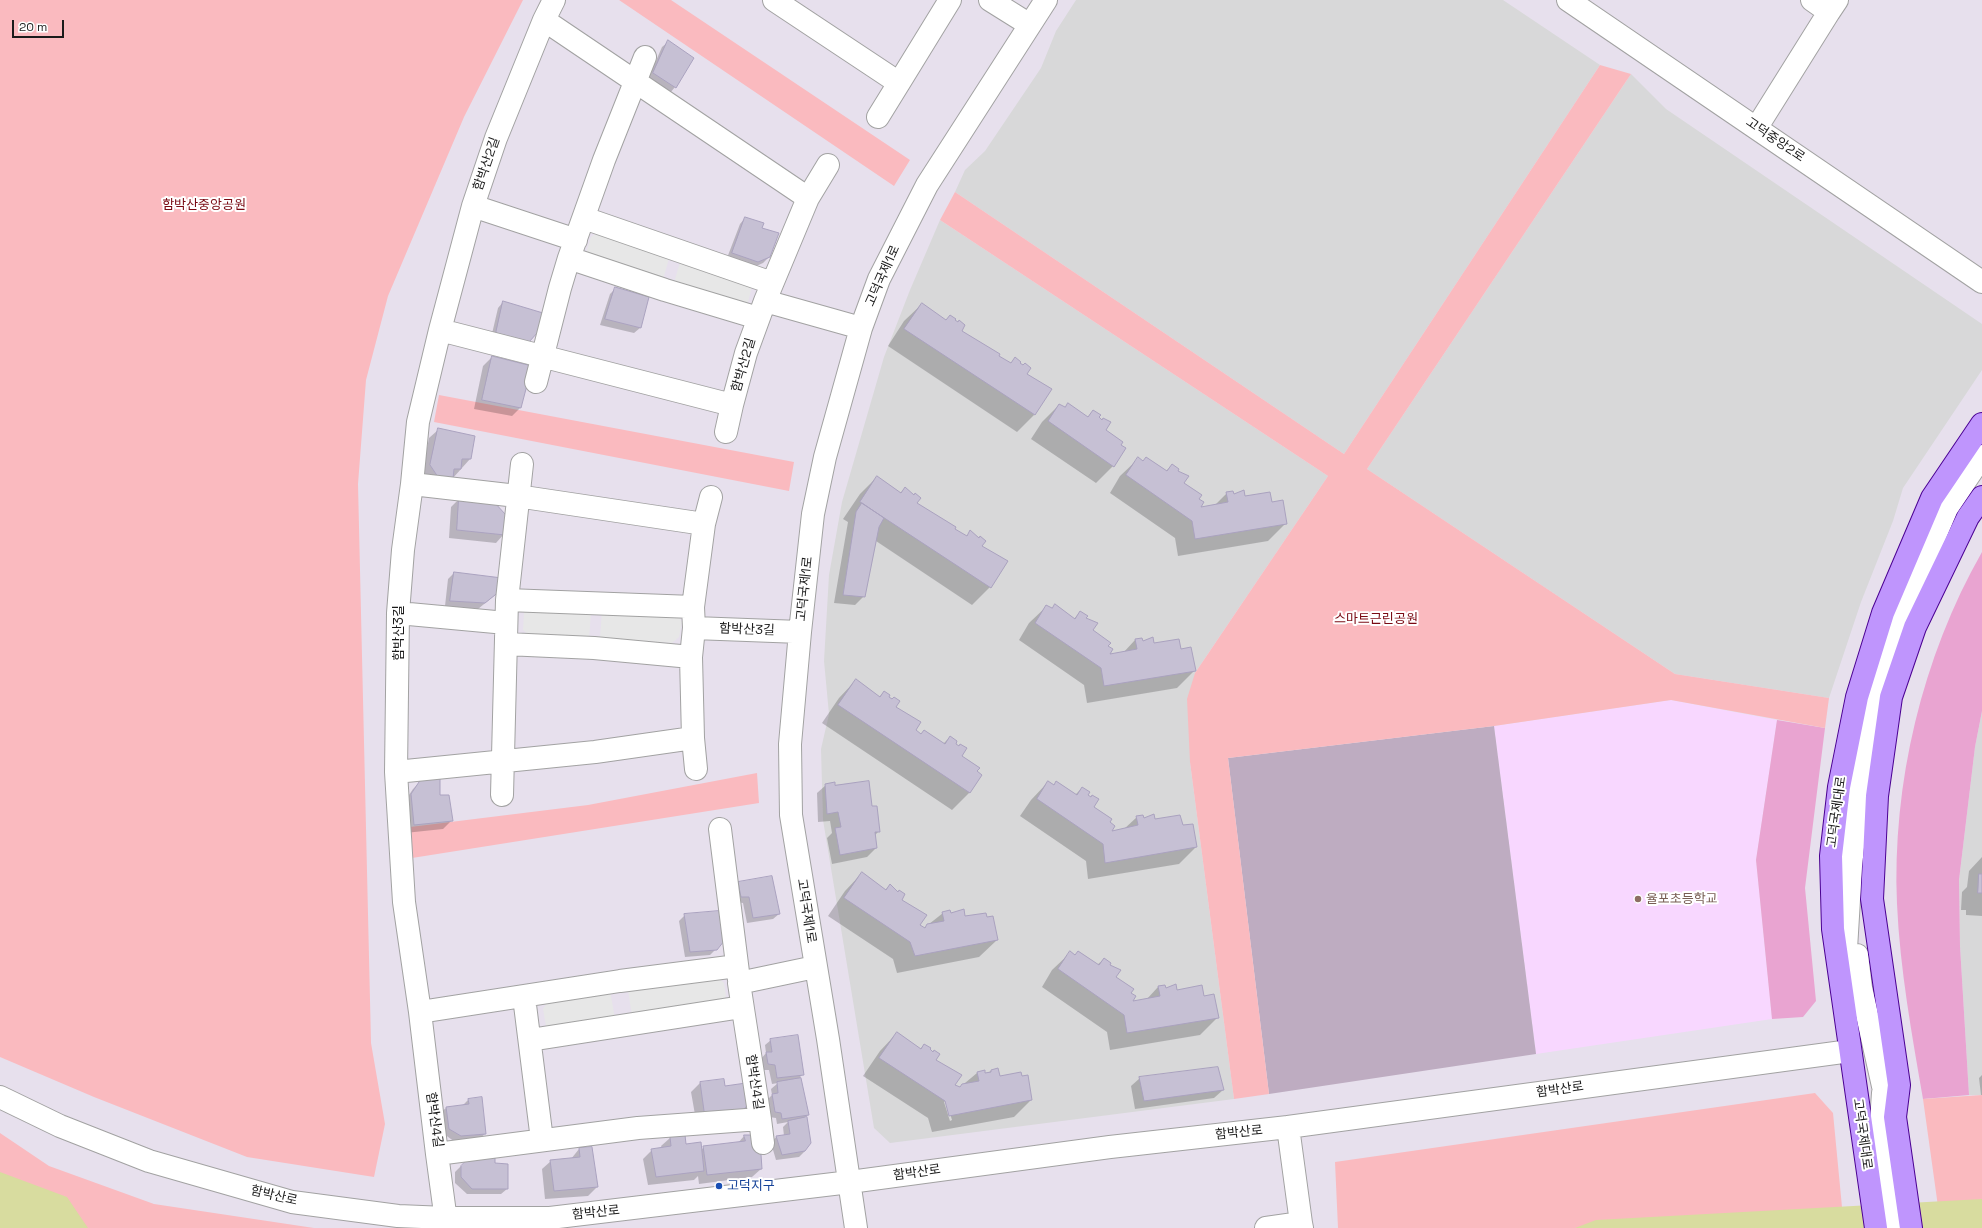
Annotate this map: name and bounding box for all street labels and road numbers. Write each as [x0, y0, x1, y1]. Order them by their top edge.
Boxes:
street label: 고덕중앙2로 [1743, 115, 1807, 165]
street label: 함박산2길 [471, 135, 503, 193]
street label: 고덕국제1로 [863, 243, 903, 309]
street label: 함박산2길 [729, 336, 759, 394]
street label: 고덕국제1로 [794, 556, 816, 622]
street label: 함박산3길 [391, 605, 407, 661]
street label: 함박산3길 [719, 621, 775, 639]
street label: 고덕국제대로 [1824, 775, 1850, 849]
street label: 고덕국제1로 [793, 878, 819, 944]
street label: 함박산4길 [742, 1053, 766, 1111]
street label: 함박산로 [1535, 1079, 1585, 1101]
street label: 함박산4길 [422, 1091, 446, 1149]
street label: 고덕국제대로 [1849, 1097, 1875, 1171]
street label: 함박산로 [1214, 1123, 1264, 1143]
street label: 함박산로 [892, 1162, 942, 1184]
street label: 함박산로 [249, 1183, 299, 1209]
street label: 함박산로 [571, 1203, 621, 1223]

